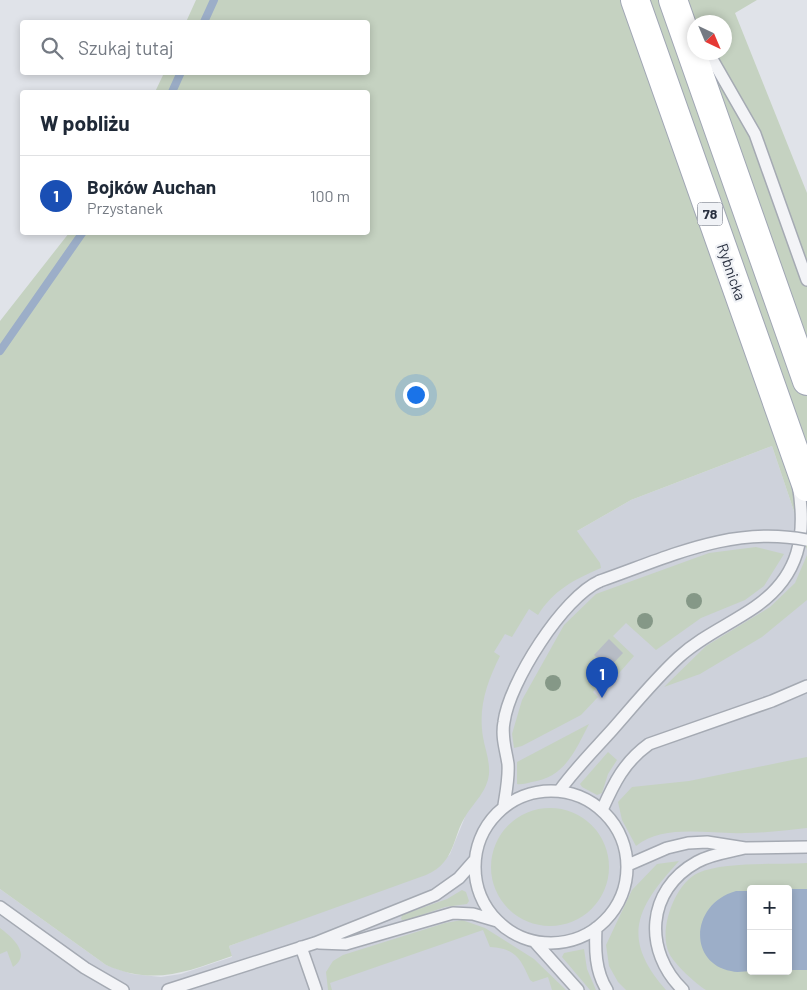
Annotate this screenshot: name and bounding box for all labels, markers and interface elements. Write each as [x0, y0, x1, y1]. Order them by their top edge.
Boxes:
north arrow [687, 15, 732, 60]
search box [20, 20, 370, 75]
icon: search [38, 34, 66, 62]
text: Szukaj tutaj [78, 36, 174, 59]
text: W pobliżu [40, 110, 130, 135]
text: Bojków Auchan [87, 175, 216, 198]
text: 1 [53, 186, 59, 205]
text: 100 m [310, 186, 350, 205]
text: Przystanek [87, 198, 163, 217]
road number: 78 [698, 202, 722, 225]
street label: Rybnicka [714, 241, 750, 303]
your location [403, 382, 429, 408]
pin: 1 [586, 657, 618, 698]
map controls [747, 885, 792, 975]
button: + [747, 885, 792, 930]
button: − [747, 930, 792, 975]

